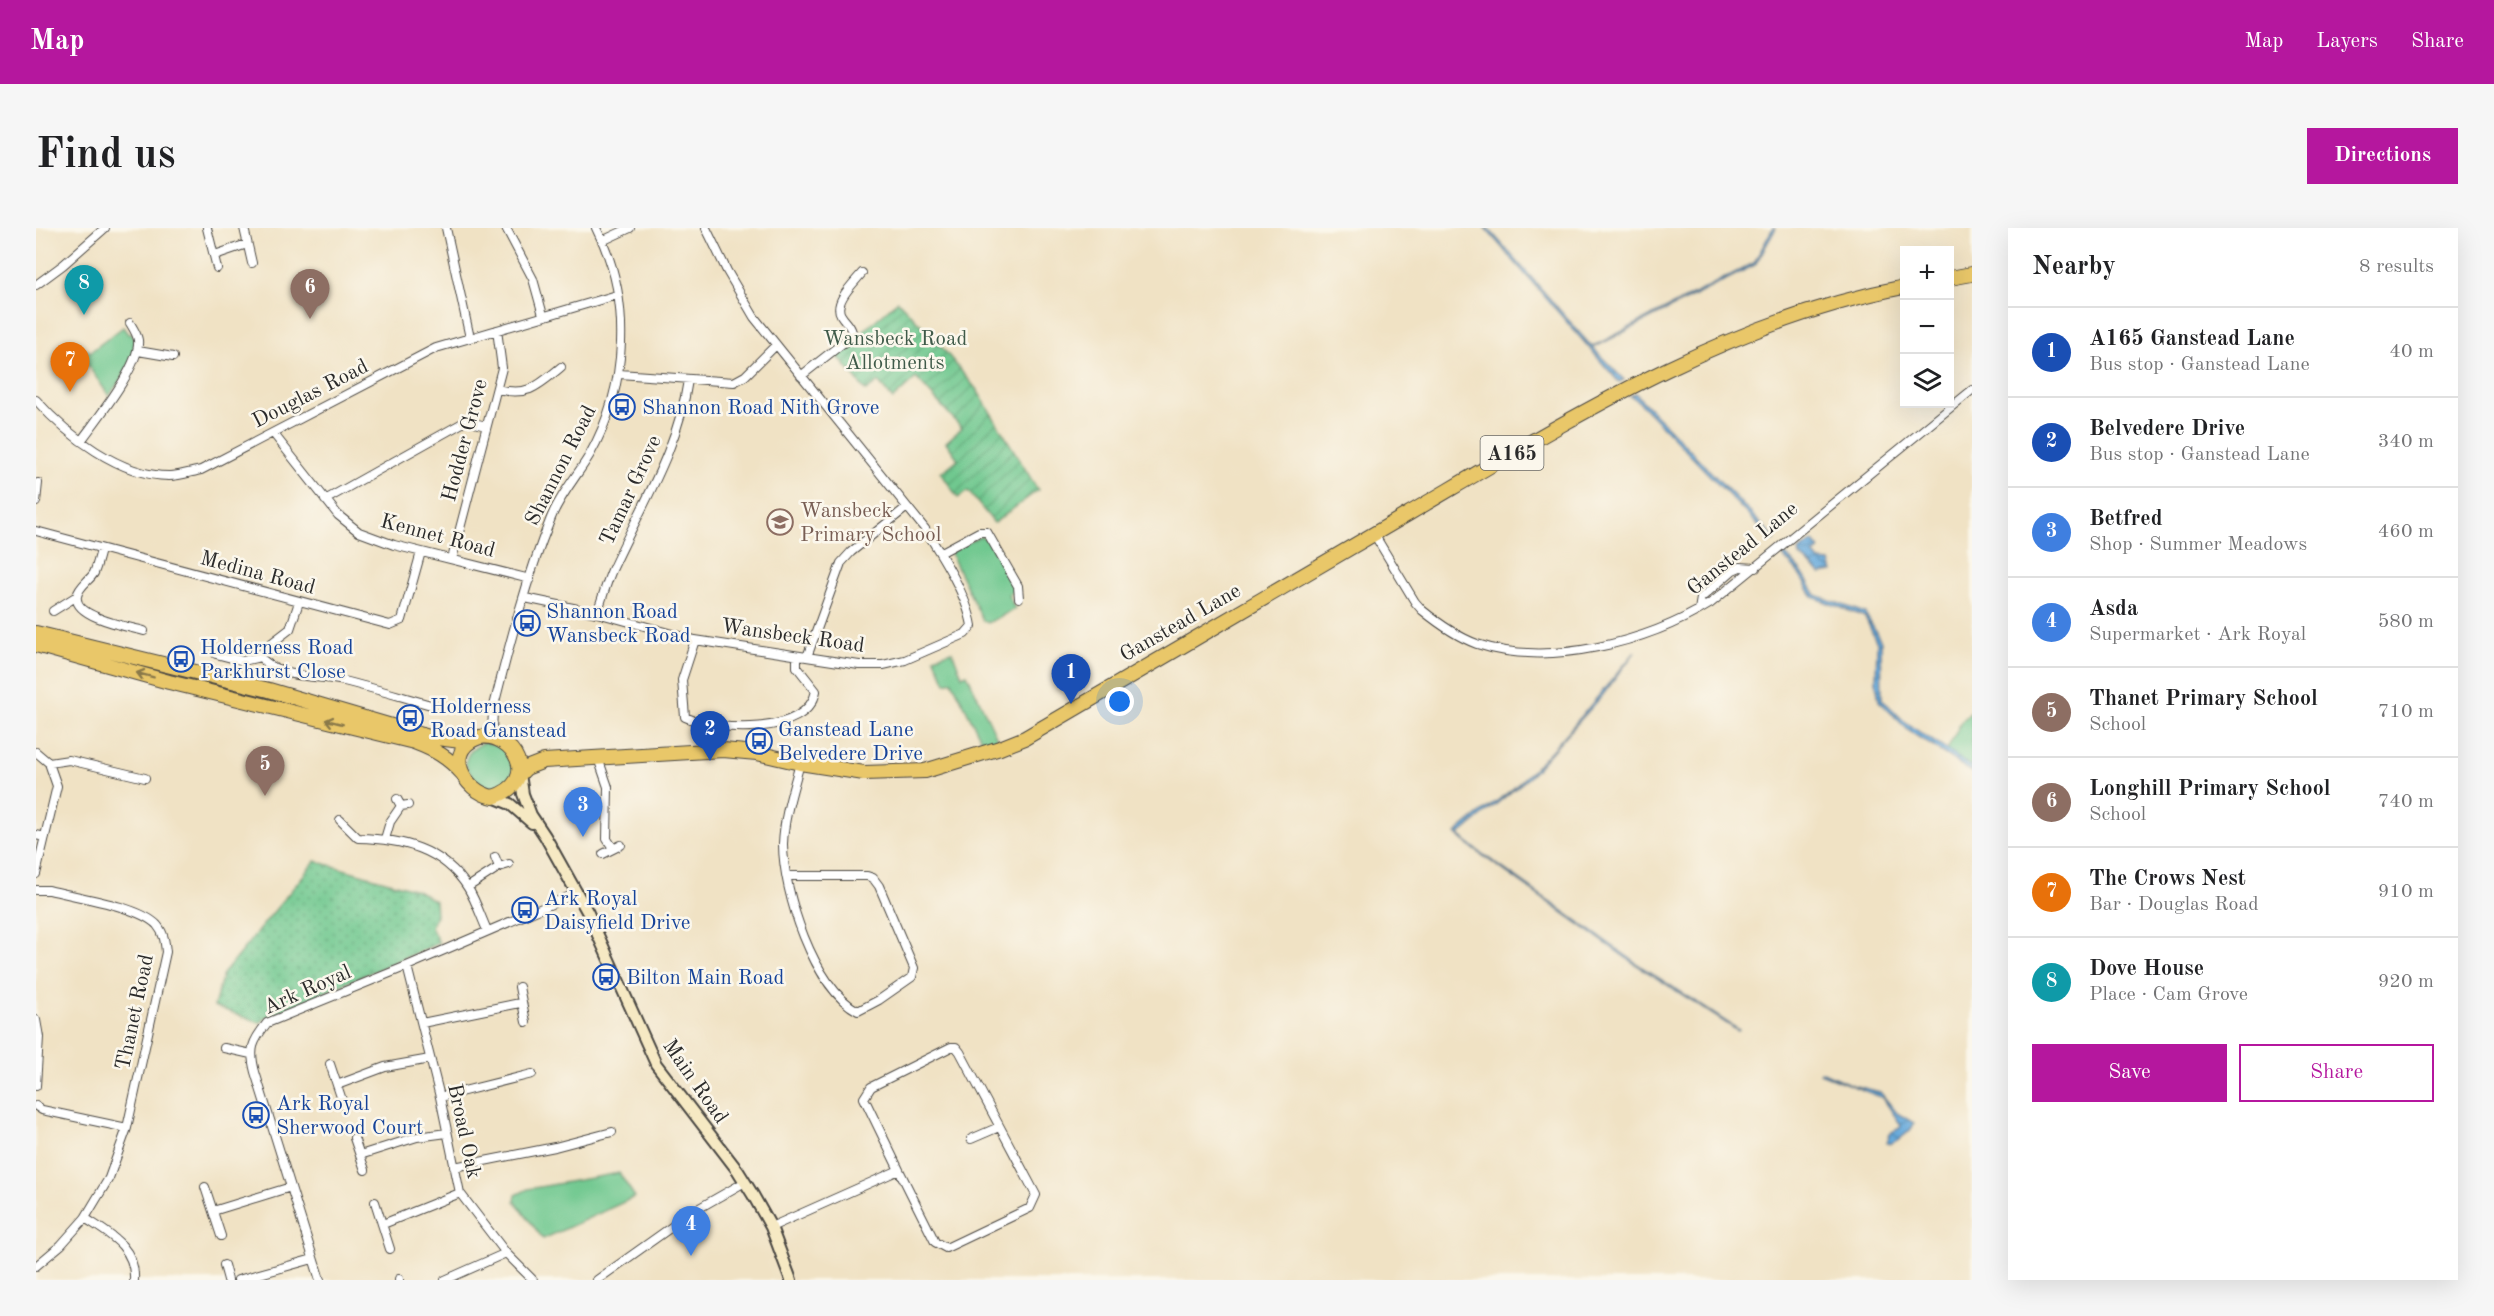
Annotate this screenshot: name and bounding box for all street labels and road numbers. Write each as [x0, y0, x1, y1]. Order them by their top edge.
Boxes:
street label: Douglas Road [249, 356, 372, 433]
street label: Hodder Grove [439, 377, 492, 504]
street label: Shannon Road [522, 402, 601, 529]
street label: Tamar Grove [597, 432, 666, 549]
road number: A165 [1480, 436, 1544, 470]
street label: Ganstead Lane [1684, 498, 1802, 600]
street label: Kennet Road [378, 511, 497, 562]
street label: Medina Road [198, 548, 317, 599]
street label: Ganstead Lane [1117, 580, 1245, 666]
street label: Wansbeck Road [720, 616, 866, 657]
street label: Thanet Road [113, 952, 158, 1072]
street label: Ark Royal [261, 962, 355, 1019]
street label: Main Road [658, 1036, 731, 1128]
street label: Broad Oak [443, 1082, 484, 1181]

